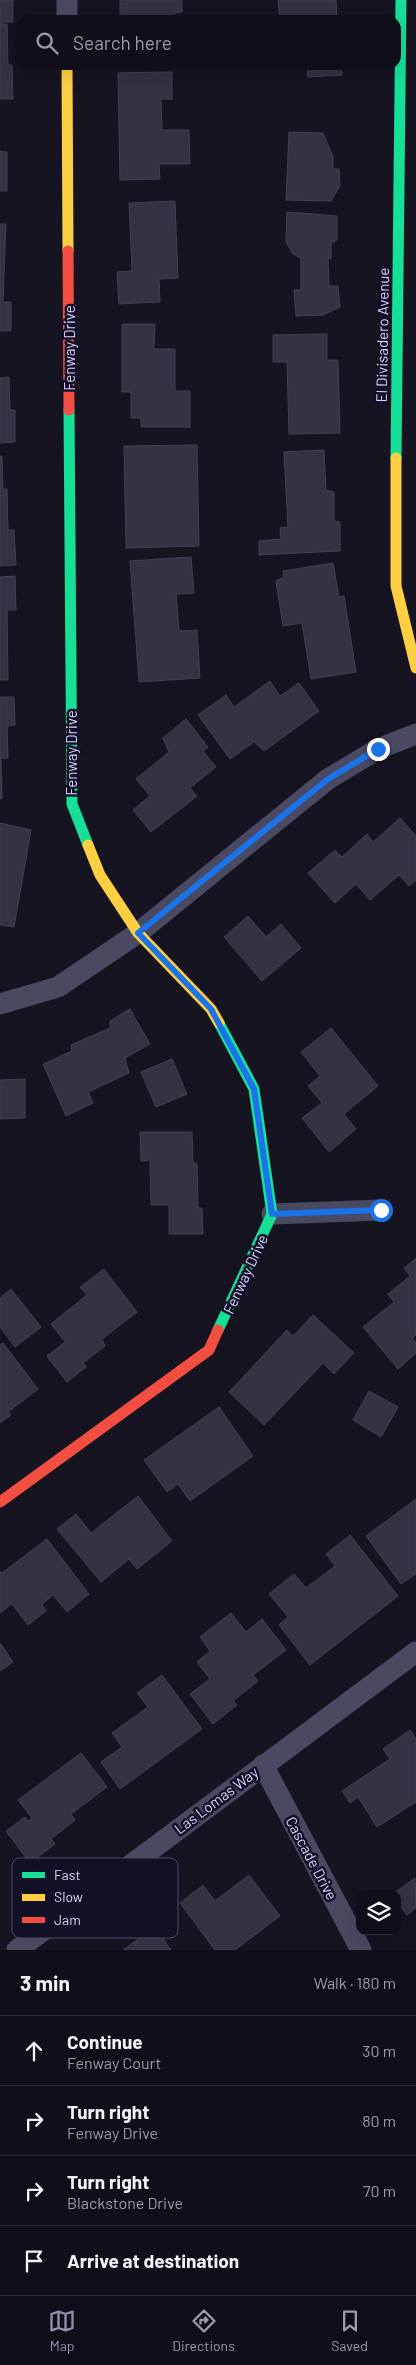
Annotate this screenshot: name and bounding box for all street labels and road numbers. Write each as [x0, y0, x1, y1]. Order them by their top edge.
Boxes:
street label: El Divisadero Avenue [372, 267, 392, 403]
street label: Fenway Drive [60, 305, 78, 391]
street label: Fenway Drive [62, 710, 80, 796]
street label: Fenway Drive [219, 1231, 271, 1317]
street label: Las Lomas Way [171, 1763, 262, 1837]
street label: Cascade Drive [282, 1813, 342, 1903]

